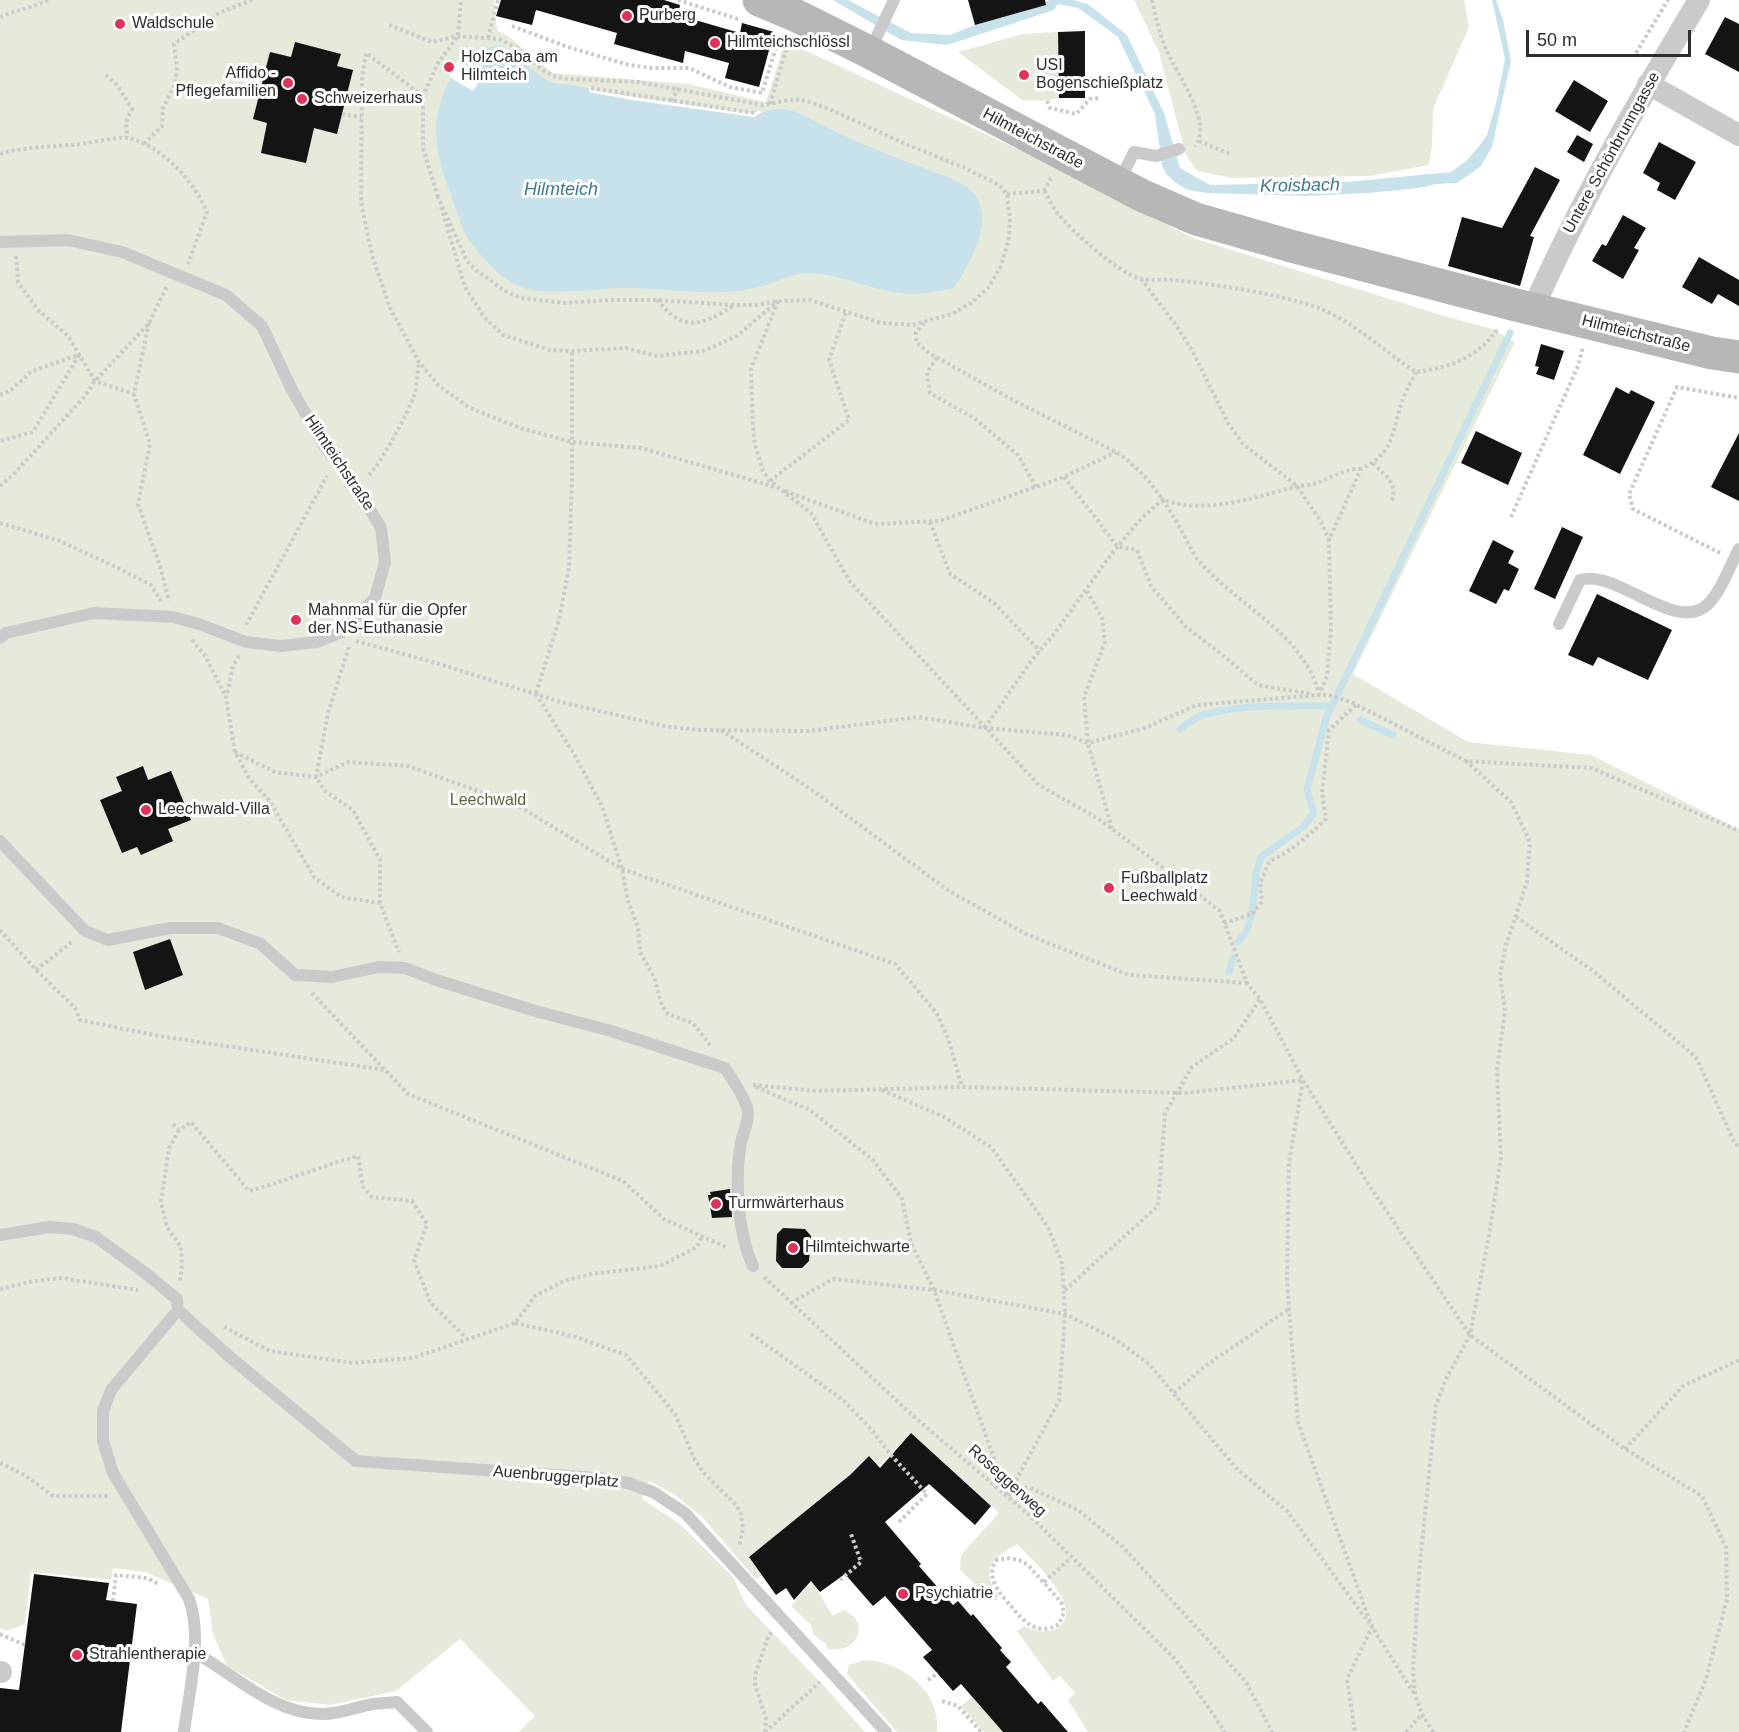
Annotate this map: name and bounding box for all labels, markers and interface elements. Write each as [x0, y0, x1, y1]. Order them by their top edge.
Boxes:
place label: Purberg [639, 6, 696, 26]
marker: Purberg [620, 9, 634, 23]
place label: Waldschule [132, 14, 214, 34]
marker: Waldschule [113, 17, 127, 31]
scale bar [1529, 18, 1694, 56]
text: 50 m [1537, 30, 1577, 50]
place label: Hilmteichschlössl [727, 33, 850, 53]
marker: Hilmteichschlössl [708, 36, 722, 50]
place label: HolzCaba am Hilmteich [461, 48, 558, 86]
place label: USI Bogenschießplatz [1036, 56, 1163, 94]
marker: HolzCaba am Hilmteich [442, 60, 456, 74]
place label: Affido - Pflegefamilien [176, 64, 276, 102]
marker: USI Bogenschießplatz [1017, 68, 1031, 82]
street label: Untere Schönbrunngasse [1560, 69, 1664, 237]
marker: Affido - Pflegefamilien [281, 76, 295, 90]
place label: Schweizerhaus [314, 89, 422, 109]
marker: Schweizerhaus [295, 92, 309, 106]
street label: Hilmteichstraße [979, 104, 1087, 174]
water label: Kroisbach [1260, 175, 1340, 197]
water label: Hilmteich [524, 179, 598, 201]
street label: Hilmteichstraße [1580, 311, 1692, 357]
street label: Hilmteichstraße [300, 412, 378, 514]
place label: Mahnmal für die Opfer der NS-Euthanasie [308, 601, 467, 639]
marker: Mahnmal für die Opfer der NS-Euthanasie [289, 613, 303, 627]
park label: Leechwald [450, 791, 526, 811]
place label: Leechwald-Villa [158, 800, 270, 820]
marker: Leechwald-Villa [139, 803, 153, 817]
place label: Fußballplatz Leechwald [1121, 869, 1208, 907]
marker: Fußballplatz Leechwald [1102, 881, 1116, 895]
place label: Turmwärterhaus [728, 1194, 844, 1214]
marker: Turmwärterhaus [709, 1197, 723, 1211]
place label: Hilmteichwarte [805, 1238, 910, 1258]
marker: Hilmteichwarte [786, 1241, 800, 1255]
street label: Roseggerweg [964, 1441, 1050, 1521]
street label: Auenbruggerplatz [492, 1462, 620, 1492]
place label: Psychiatrie [915, 1584, 993, 1604]
marker: Psychiatrie [896, 1587, 910, 1601]
place label: Strahlentherapie [89, 1645, 206, 1665]
marker: Strahlentherapie [70, 1648, 84, 1662]

